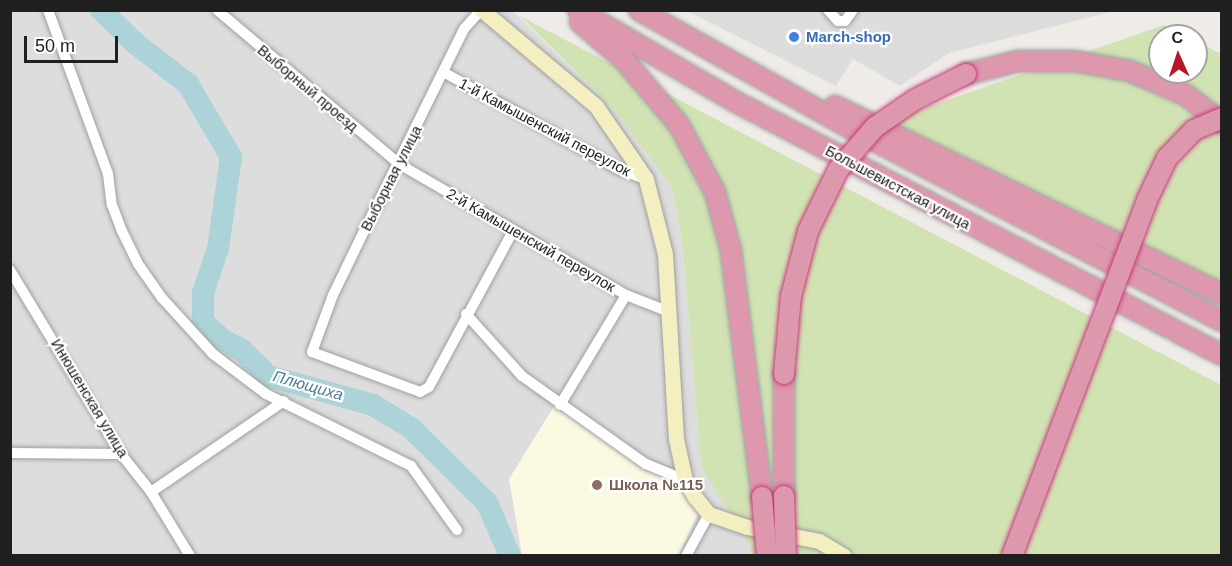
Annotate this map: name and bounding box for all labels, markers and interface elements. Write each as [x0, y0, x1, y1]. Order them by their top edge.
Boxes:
scale bar [27, 24, 122, 62]
north arrow [1148, 24, 1208, 84]
place label: March-shop [806, 28, 891, 46]
text: С [1171, 29, 1183, 46]
marker: March-shop [787, 30, 801, 44]
text: 50 m [35, 36, 75, 56]
street label: Выборный проезд [254, 41, 362, 135]
street label: 1-й Камышенский переулок [456, 74, 634, 180]
street label: Выборная улица [357, 122, 425, 234]
street label: Большевистская улица [822, 141, 974, 233]
street label: 2-й Камышенский переулок [443, 184, 619, 296]
street label: Инюшенская улица [47, 335, 133, 461]
water label: Плющиха [271, 367, 345, 405]
place label: Школа №115 [609, 476, 703, 494]
marker: Школа №115 [590, 478, 604, 492]

